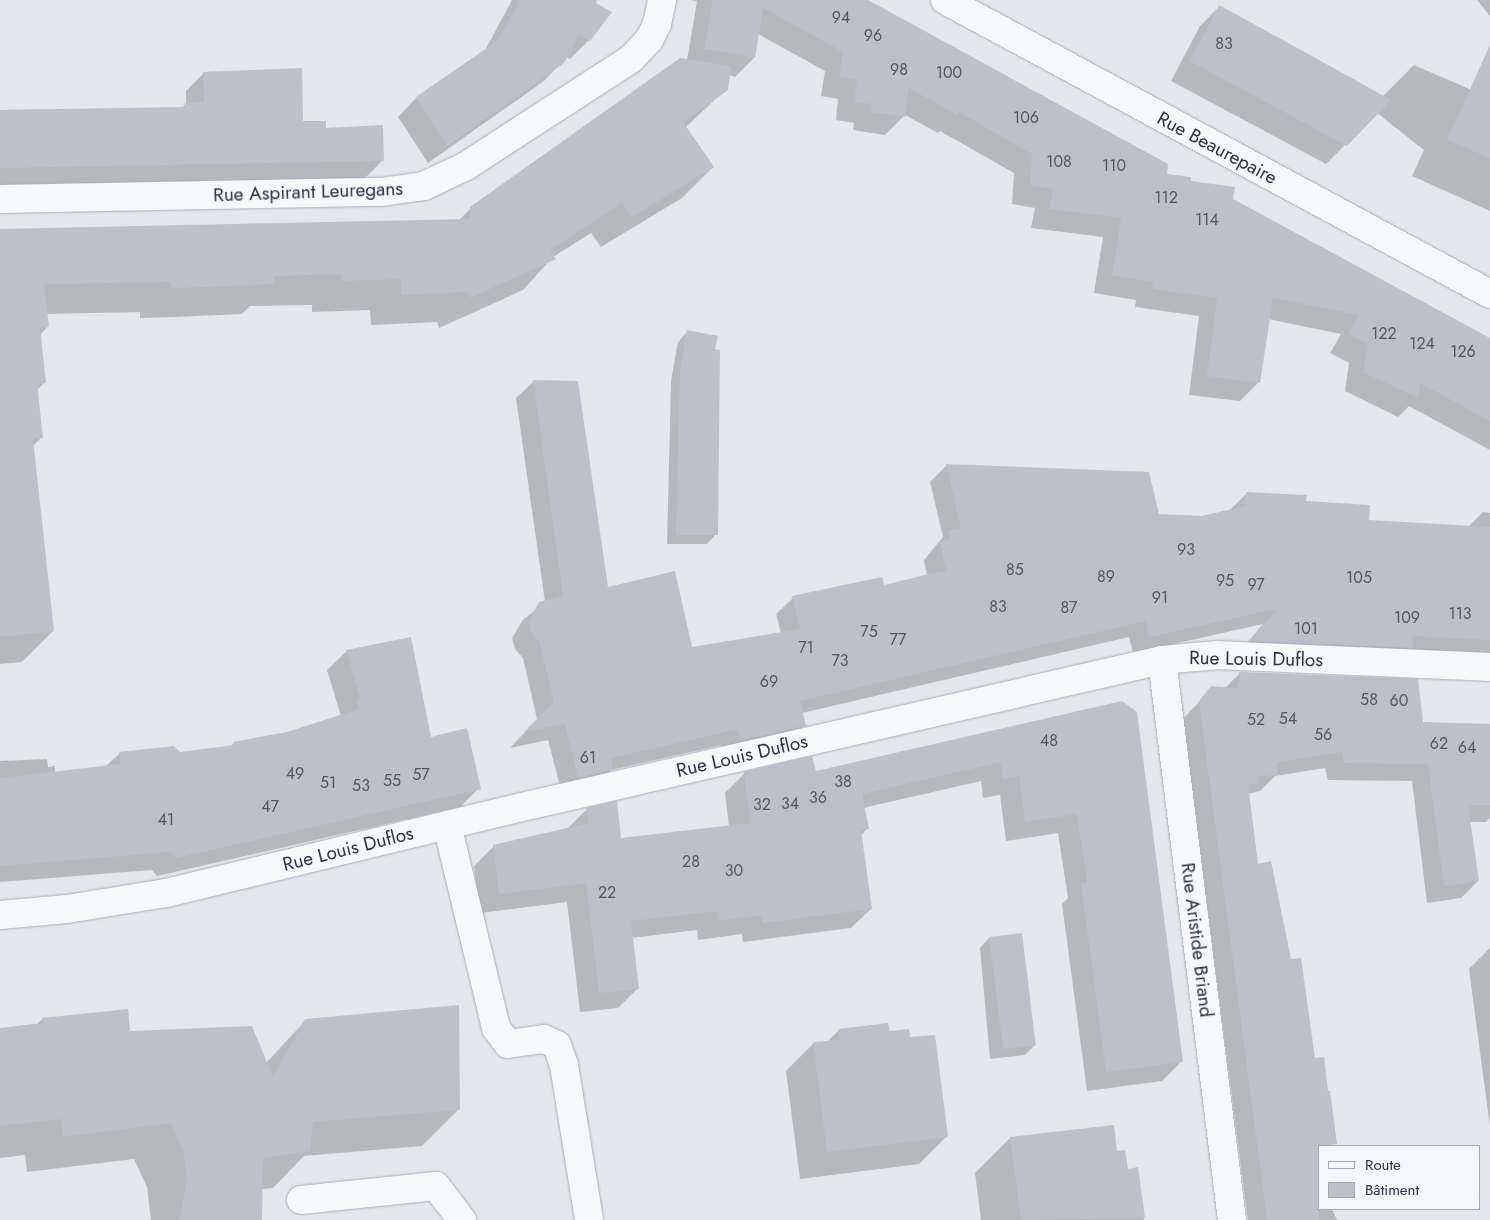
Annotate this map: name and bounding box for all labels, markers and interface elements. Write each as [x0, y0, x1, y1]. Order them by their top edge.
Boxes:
house number: 94 [832, 8, 850, 28]
house number: 96 [864, 26, 882, 46]
house number: 83 [1215, 34, 1233, 54]
house number: 98 [890, 60, 908, 80]
house number: 100 [936, 63, 962, 83]
street label: Rue Beaurepaire [1153, 107, 1281, 189]
house number: 106 [1013, 108, 1039, 128]
house number: 108 [1046, 152, 1072, 172]
house number: 110 [1102, 156, 1126, 176]
street label: Rue Aspirant Leuregans [213, 177, 403, 207]
house number: 112 [1154, 188, 1178, 208]
house number: 114 [1195, 210, 1219, 230]
house number: 122 [1371, 324, 1397, 344]
house number: 124 [1409, 334, 1435, 354]
house number: 126 [1450, 342, 1476, 362]
house number: 93 [1177, 540, 1195, 560]
house number: 85 [1006, 560, 1024, 580]
house number: 89 [1097, 567, 1115, 587]
house number: 105 [1346, 568, 1372, 588]
house number: 95 [1216, 571, 1234, 591]
house number: 97 [1247, 575, 1265, 595]
house number: 91 [1152, 588, 1168, 608]
house number: 83 [989, 597, 1007, 617]
house number: 87 [1061, 598, 1077, 618]
house number: 113 [1448, 604, 1472, 624]
house number: 109 [1394, 608, 1420, 628]
house number: 101 [1294, 619, 1318, 639]
house number: 75 [860, 622, 878, 642]
house number: 77 [890, 630, 906, 650]
house number: 71 [798, 638, 814, 658]
street label: Rue Louis Duflos [1189, 646, 1323, 672]
house number: 73 [831, 651, 849, 671]
house number: 69 [760, 672, 778, 692]
house number: 58 [1360, 690, 1378, 710]
house number: 60 [1390, 691, 1408, 711]
house number: 54 [1279, 709, 1297, 729]
house number: 52 [1247, 710, 1265, 730]
house number: 56 [1314, 725, 1332, 745]
street label: Rue Louis Duflos [674, 730, 810, 782]
house number: 48 [1040, 731, 1058, 751]
house number: 62 [1430, 734, 1448, 754]
house number: 64 [1458, 738, 1476, 758]
house number: 61 [580, 748, 596, 768]
house number: 49 [286, 764, 304, 784]
house number: 57 [412, 765, 430, 785]
house number: 55 [383, 771, 401, 791]
house number: 38 [834, 772, 852, 792]
house number: 51 [320, 773, 336, 793]
house number: 53 [352, 776, 370, 796]
house number: 36 [809, 788, 827, 808]
house number: 34 [781, 794, 799, 814]
house number: 32 [753, 795, 771, 815]
house number: 47 [261, 797, 279, 817]
house number: 41 [158, 810, 174, 830]
street label: Rue Louis Duflos [280, 822, 416, 876]
house number: 28 [682, 852, 700, 872]
house number: 30 [725, 861, 743, 881]
street label: Rue Aristide Briand [1176, 861, 1218, 1019]
house number: 22 [598, 883, 616, 903]
legend [1318, 1145, 1480, 1210]
text: Route [1365, 1154, 1401, 1176]
text: Bâtiment [1365, 1179, 1419, 1201]

